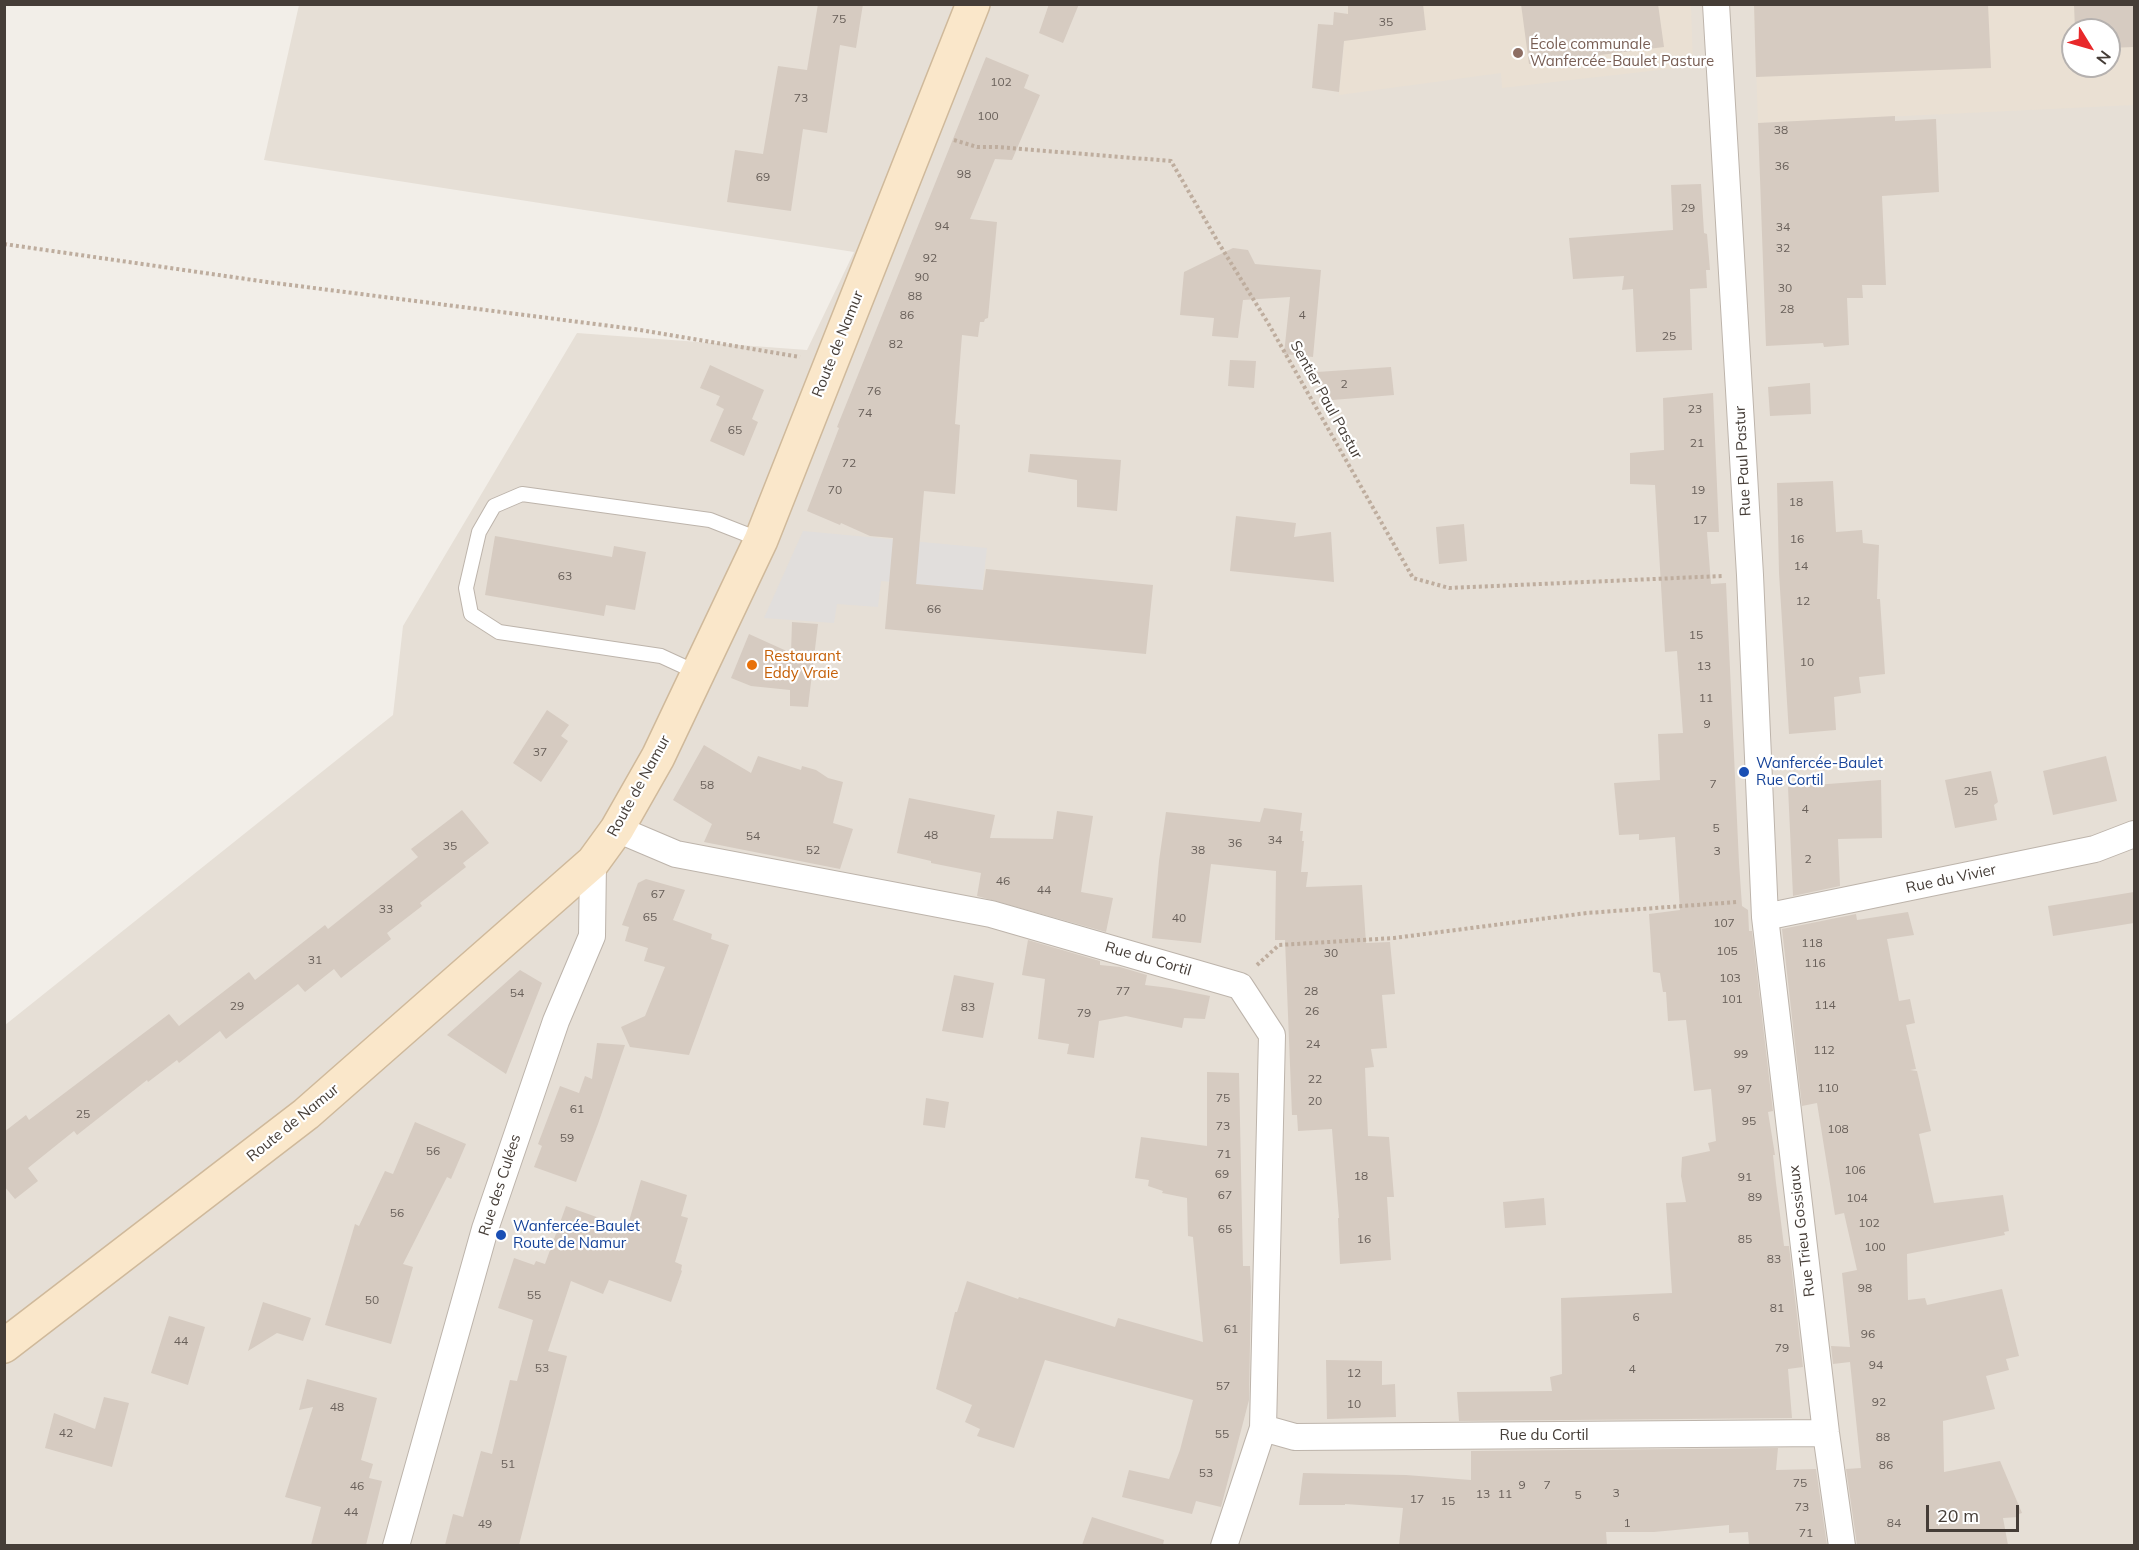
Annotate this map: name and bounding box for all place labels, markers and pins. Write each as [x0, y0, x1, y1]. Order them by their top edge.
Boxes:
place label: École communale Wanfercée-Baulet Pasture [1530, 35, 1714, 70]
marker: École communale Wanfercée-Baulet Pasture [1511, 46, 1525, 60]
place label: Restaurant Eddy Vraie [764, 647, 841, 682]
marker: Restaurant Eddy Vraie [745, 658, 759, 672]
place label: Wanfercée-Baulet Rue Cortil [1756, 754, 1883, 789]
marker: Wanfercée-Baulet Rue Cortil [1737, 765, 1751, 779]
place label: Wanfercée-Baulet Route de Namur [513, 1217, 640, 1252]
marker: Wanfercée-Baulet Route de Namur [494, 1228, 508, 1242]

